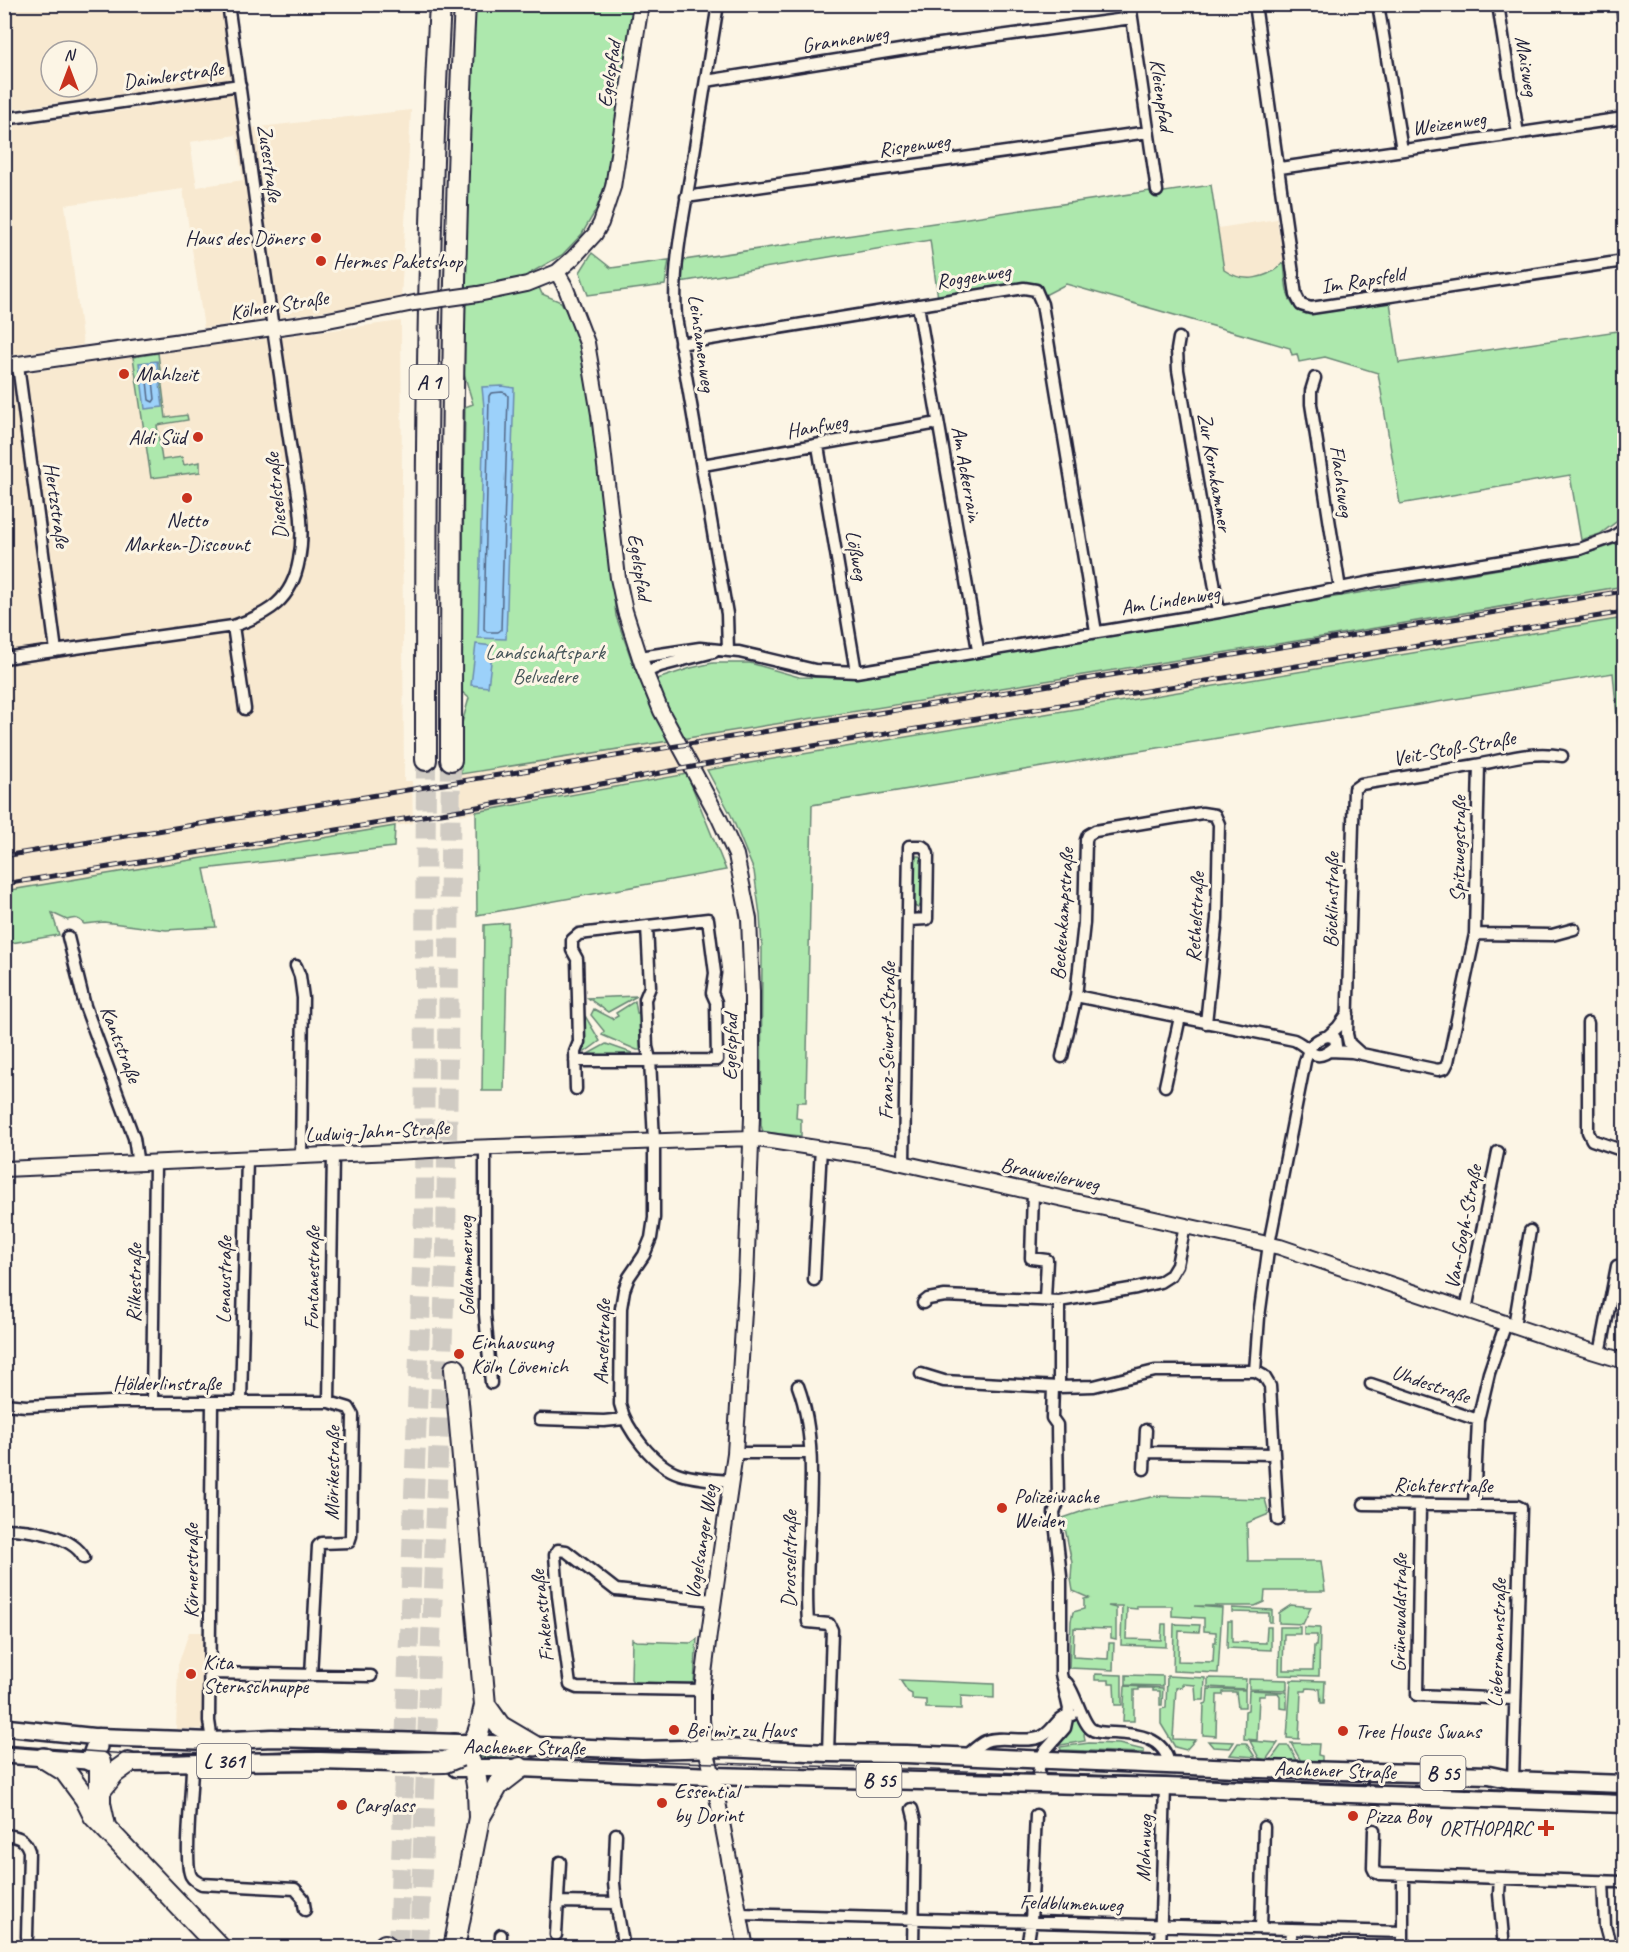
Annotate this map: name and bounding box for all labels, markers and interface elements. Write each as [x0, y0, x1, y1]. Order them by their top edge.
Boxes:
street label: Grannenweg [800, 19, 892, 59]
street label: Maisweg [1509, 34, 1545, 99]
street label: Egelspfad [591, 36, 627, 109]
north arrow [39, 39, 99, 99]
text: N [64, 45, 77, 65]
street label: Daimlerstraße [121, 55, 227, 95]
street label: Kleienpfad [1144, 57, 1180, 136]
street label: Weizenweg [1410, 105, 1489, 141]
street label: Zusestraße [252, 123, 289, 205]
street label: Rispenweg [877, 127, 953, 163]
place label: Haus des Döners [185, 225, 306, 251]
marker: Haus des Döners [309, 231, 323, 245]
place label: Hermes Paketshop [333, 248, 464, 274]
marker: Hermes Paketshop [314, 254, 328, 268]
street label: Roggenweg [934, 257, 1013, 295]
street label: Im Rapsfeld [1319, 260, 1410, 300]
street label: Kölner Straße [228, 284, 332, 326]
street label: Leinsamenweg [682, 293, 722, 395]
place label: Mahlzeit [136, 361, 200, 387]
road number: A 1 [410, 365, 448, 399]
marker: Mahlzeit [117, 367, 131, 381]
street label: Hanfweg [784, 408, 851, 444]
street label: Zur Kornkammer [1192, 411, 1239, 536]
place label: Aldi Süd [128, 424, 190, 450]
street label: Am Ackerrain [946, 424, 988, 525]
marker: Aldi Süd [191, 430, 205, 444]
street label: Flachsweg [1324, 444, 1360, 520]
street label: Dieselstraße [258, 449, 293, 541]
street label: Hertzstraße [38, 461, 76, 551]
marker: Netto Marken-Discount [180, 491, 194, 505]
place label: Netto Marken-Discount [124, 507, 252, 557]
street label: Lößweg [840, 528, 874, 583]
street label: Egelspfad [622, 532, 658, 605]
street label: Am Lindenweg [1119, 579, 1223, 621]
park label: Landschaftspark Belvedere [485, 639, 606, 689]
street label: Veit-Stoß-Straße [1391, 724, 1519, 772]
street label: Spitzwegstraße [1444, 793, 1472, 902]
street label: Beckenkampstraße [1044, 845, 1080, 981]
street label: Böcklinstraße [1317, 850, 1345, 948]
street label: Rethelstraße [1180, 869, 1210, 963]
street label: Franz-Seiwert-Straße [873, 960, 901, 1120]
street label: Kantstraße [94, 1002, 148, 1088]
street label: Egelspfad [716, 1011, 744, 1081]
street label: Ludwig-Jahn-Straße [304, 1114, 452, 1148]
street label: Brauweilerweg [998, 1151, 1103, 1197]
street label: Van-Gogh-Straße [1438, 1161, 1488, 1291]
street label: Goldammerweg [452, 1214, 480, 1317]
street label: Fontanestraße [298, 1224, 326, 1330]
street label: Lenaustraße [210, 1234, 238, 1324]
street label: Rilkestraße [120, 1241, 148, 1323]
street label: Amselstraße [588, 1297, 617, 1385]
place label: Einhausung Köln Lövenich [471, 1329, 569, 1379]
marker: Einhausung Köln Lövenich [452, 1347, 466, 1361]
street label: Uhdestraße [1389, 1359, 1476, 1410]
street label: Hölderlinstraße [113, 1370, 223, 1396]
street label: Mörikestraße [318, 1424, 346, 1520]
street label: Richterstraße [1393, 1471, 1495, 1499]
street label: Vogelsanger Weg [679, 1481, 723, 1602]
place label: Polizeiwache Weiden [1014, 1483, 1100, 1533]
marker: Polizeiwache Weiden [995, 1501, 1009, 1515]
street label: Drosselstraße [775, 1508, 803, 1608]
street label: Körnerstraße [178, 1522, 204, 1618]
street label: Grünewaldstraße [1385, 1551, 1413, 1672]
street label: Finkenstraße [524, 1566, 560, 1663]
street label: Liebermannstraße [1482, 1576, 1512, 1708]
place label: Kita Sternschnuppe [203, 1649, 309, 1699]
marker: Kita Sternschnuppe [184, 1667, 198, 1681]
place label: Bei mir zu Haus [686, 1717, 798, 1743]
place label: Tree House Swans [1355, 1718, 1483, 1744]
marker: Bei mir zu Haus [667, 1723, 681, 1737]
marker: Tree House Swans [1336, 1724, 1350, 1738]
street label: Aachener Straße [463, 1733, 587, 1761]
road number: L 361 [197, 1744, 251, 1778]
street label: Aachener Straße [1274, 1755, 1398, 1785]
road number: B 55 [1420, 1756, 1466, 1790]
road number: B 55 [856, 1763, 902, 1797]
place label: Essential by Dorint [674, 1778, 745, 1828]
place label: Carglass [354, 1792, 416, 1818]
marker: Essential by Dorint [655, 1796, 669, 1810]
marker: Carglass [335, 1798, 349, 1812]
place label: Pizza Boy [1365, 1803, 1433, 1829]
marker: Pizza Boy [1346, 1809, 1360, 1823]
street label: Mohnweg [1130, 1813, 1158, 1882]
place label: ORTHOPARC [1439, 1815, 1535, 1841]
marker: ORTHOPARC [1537, 1819, 1555, 1837]
street label: Feldblumenweg [1019, 1888, 1124, 1918]

